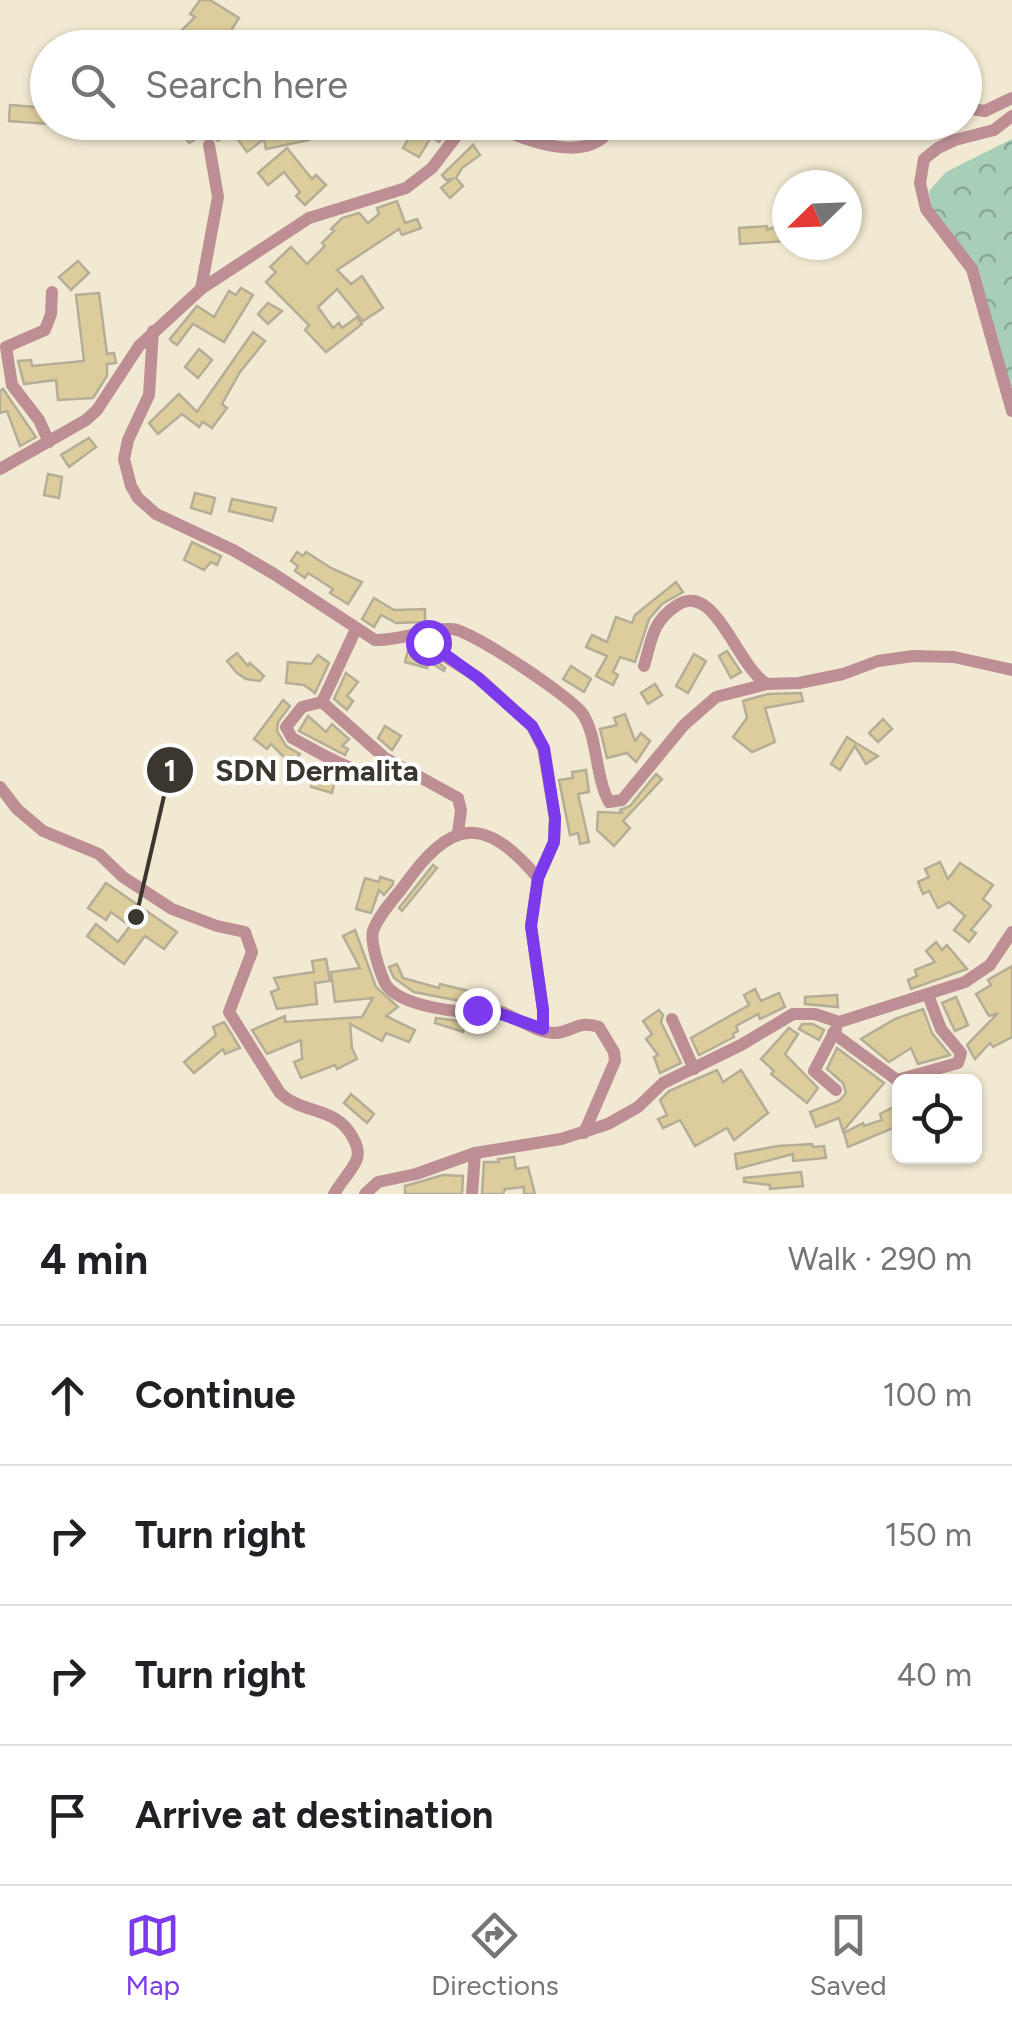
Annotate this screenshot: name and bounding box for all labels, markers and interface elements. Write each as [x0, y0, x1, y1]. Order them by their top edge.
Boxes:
search box [30, 30, 982, 140]
icon: search [65, 58, 120, 113]
text: Search here [145, 62, 348, 108]
north arrow [772, 170, 862, 260]
route start [406, 620, 452, 666]
callout: SDN Dermalita [145, 740, 438, 800]
text: 1 [164, 752, 176, 789]
text: SDN Dermalita [215, 752, 419, 789]
route end [455, 988, 501, 1034]
map controls [892, 1074, 982, 1164]
button: locate [892, 1074, 982, 1164]
text: 4 min [40, 1234, 148, 1285]
text: Walk · 290 m [788, 1240, 972, 1278]
icon: ahead [40, 1368, 95, 1423]
text: Continue [135, 1372, 296, 1418]
text: 100 m [883, 1376, 972, 1414]
icon: right [40, 1508, 95, 1563]
text: Turn right [135, 1512, 307, 1558]
text: 150 m [885, 1516, 972, 1554]
icon: right [40, 1648, 95, 1703]
text: Turn right [135, 1652, 307, 1698]
text: 40 m [896, 1656, 972, 1694]
icon: arrive [40, 1788, 95, 1843]
text: Arrive at destination [135, 1792, 493, 1838]
tab: Map [125, 1908, 180, 2002]
tab: Directions [431, 1908, 559, 2002]
tab: Saved [809, 1908, 887, 2002]

